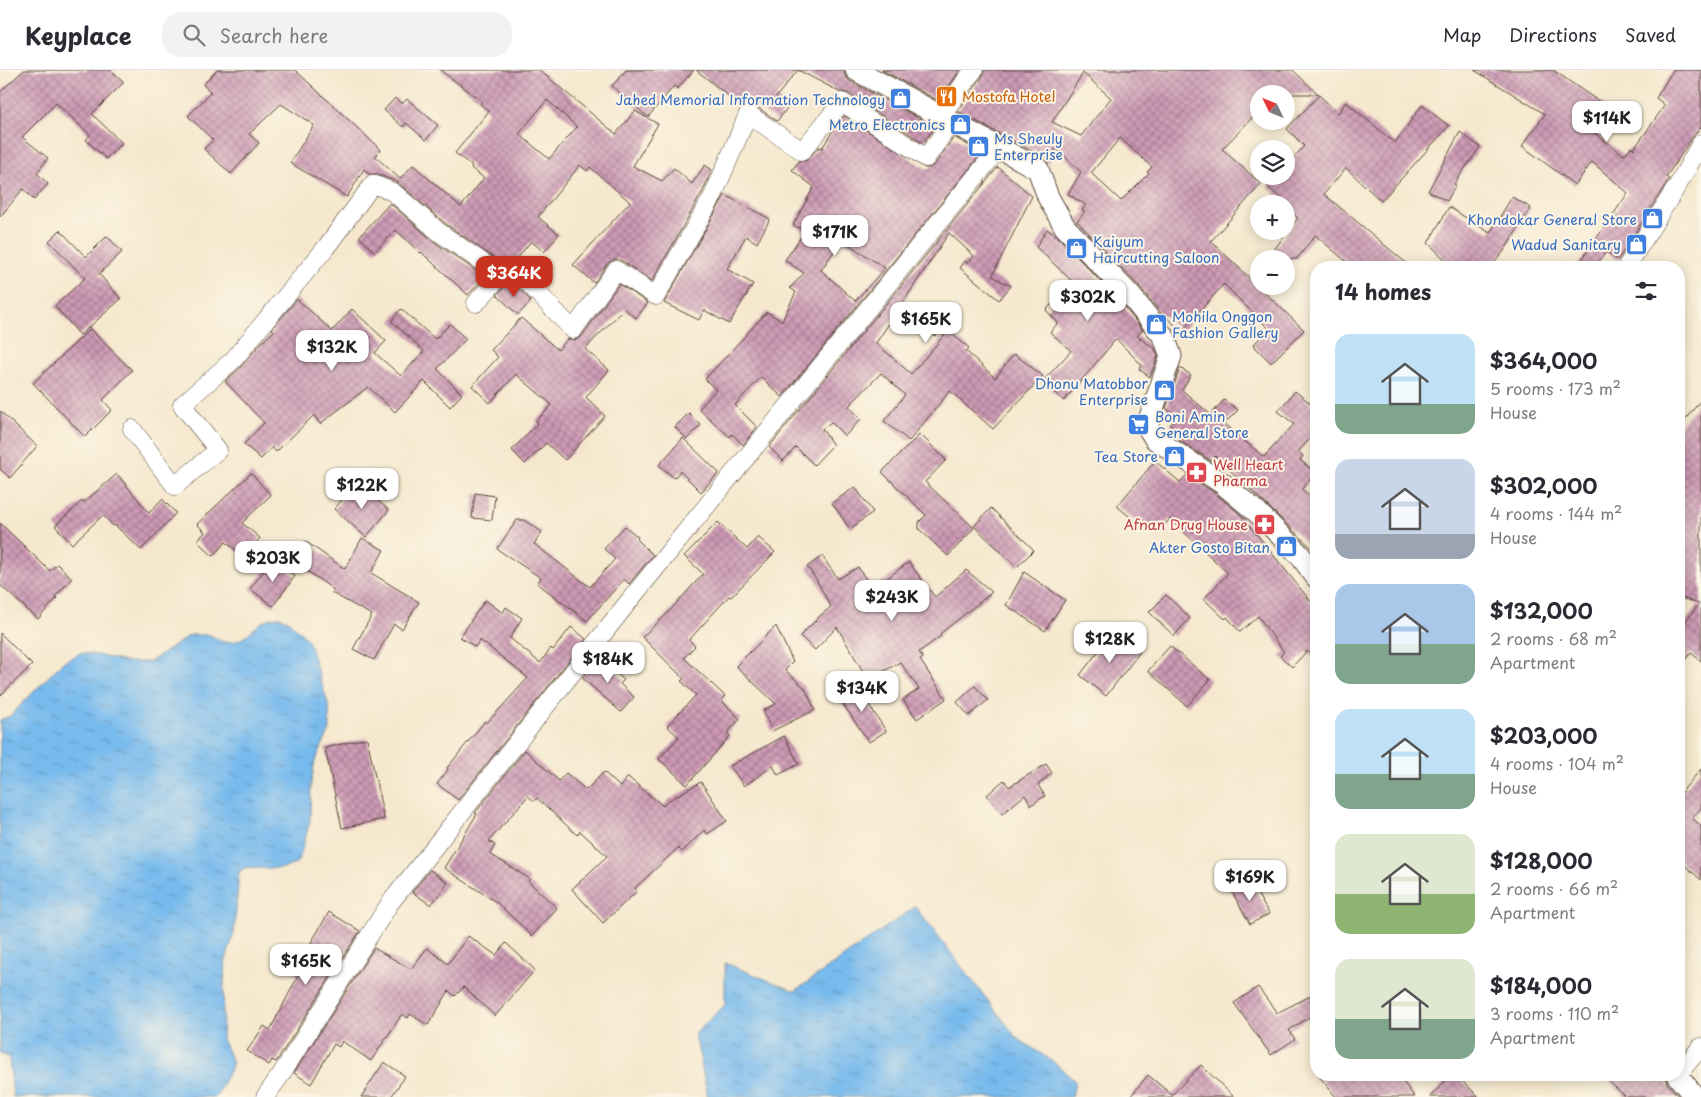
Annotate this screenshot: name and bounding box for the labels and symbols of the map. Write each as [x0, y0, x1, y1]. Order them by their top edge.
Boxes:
restaurant icon: Mostofa Hotel [934, 84, 958, 108]
north arrow [1250, 85, 1295, 130]
place label: Mostofa Hotel [962, 86, 1055, 107]
shop icon: Jahed Memorial Information Technology [889, 87, 913, 111]
place label: Jahed Memorial Information Technology [616, 89, 885, 110]
pin: $114K [1572, 100, 1642, 143]
shop icon: Metro Electronics [949, 112, 973, 136]
place label: Metro Electronics [829, 114, 945, 135]
place label: Ms Sheuly Enterprise [994, 128, 1063, 165]
shop icon: Ms Sheuly Enterprise [966, 134, 990, 158]
shop icon: Khondokar General Store [1641, 207, 1665, 231]
place label: Khondokar General Store [1467, 209, 1637, 230]
pin: $171K [800, 214, 870, 257]
place label: Kaiyum Haircutting Saloon [1093, 231, 1219, 268]
shop icon: Wadud Sanitary [1625, 232, 1649, 256]
place label: Wadud Sanitary [1511, 234, 1621, 255]
shop icon: Kaiyum Haircutting Saloon [1065, 237, 1089, 261]
pin: $364K [479, 256, 549, 298]
pin: $302K [1053, 280, 1123, 322]
pin: $165K [891, 302, 961, 344]
place label: Mohila Onggon Fashion Gallery [1172, 306, 1279, 343]
shop icon: Mohila Onggon Fashion Gallery [1144, 312, 1168, 336]
pin: $132K [297, 330, 367, 372]
place label: Dhonu Matobbor Enterprise [1035, 373, 1148, 410]
shop icon: Dhonu Matobbor Enterprise [1152, 379, 1176, 403]
place label: Boni Amin General Store [1155, 406, 1249, 443]
supermarket icon: Boni Amin General Store [1127, 412, 1151, 436]
shop icon: Tea Store [1162, 444, 1186, 468]
place label: Tea Store [1094, 446, 1158, 467]
place label: Well Heart Pharma [1213, 454, 1284, 491]
pharmacy icon: Well Heart Pharma [1185, 460, 1209, 484]
pin: $122K [327, 468, 397, 510]
pharmacy icon: Afnan Drug House [1252, 512, 1276, 536]
place label: Afnan Drug House [1124, 514, 1248, 535]
shop icon: Akter Gosto Bitan [1274, 535, 1298, 559]
place label: Akter Gosto Bitan [1149, 537, 1270, 558]
pin: $203K [238, 540, 308, 583]
pin: $243K [857, 580, 927, 622]
pin: $128K [1075, 622, 1145, 664]
pin: $184K [573, 642, 643, 684]
pin: $134K [827, 670, 897, 713]
pin: $169K [1215, 860, 1285, 902]
pin: $165K [271, 944, 341, 986]

